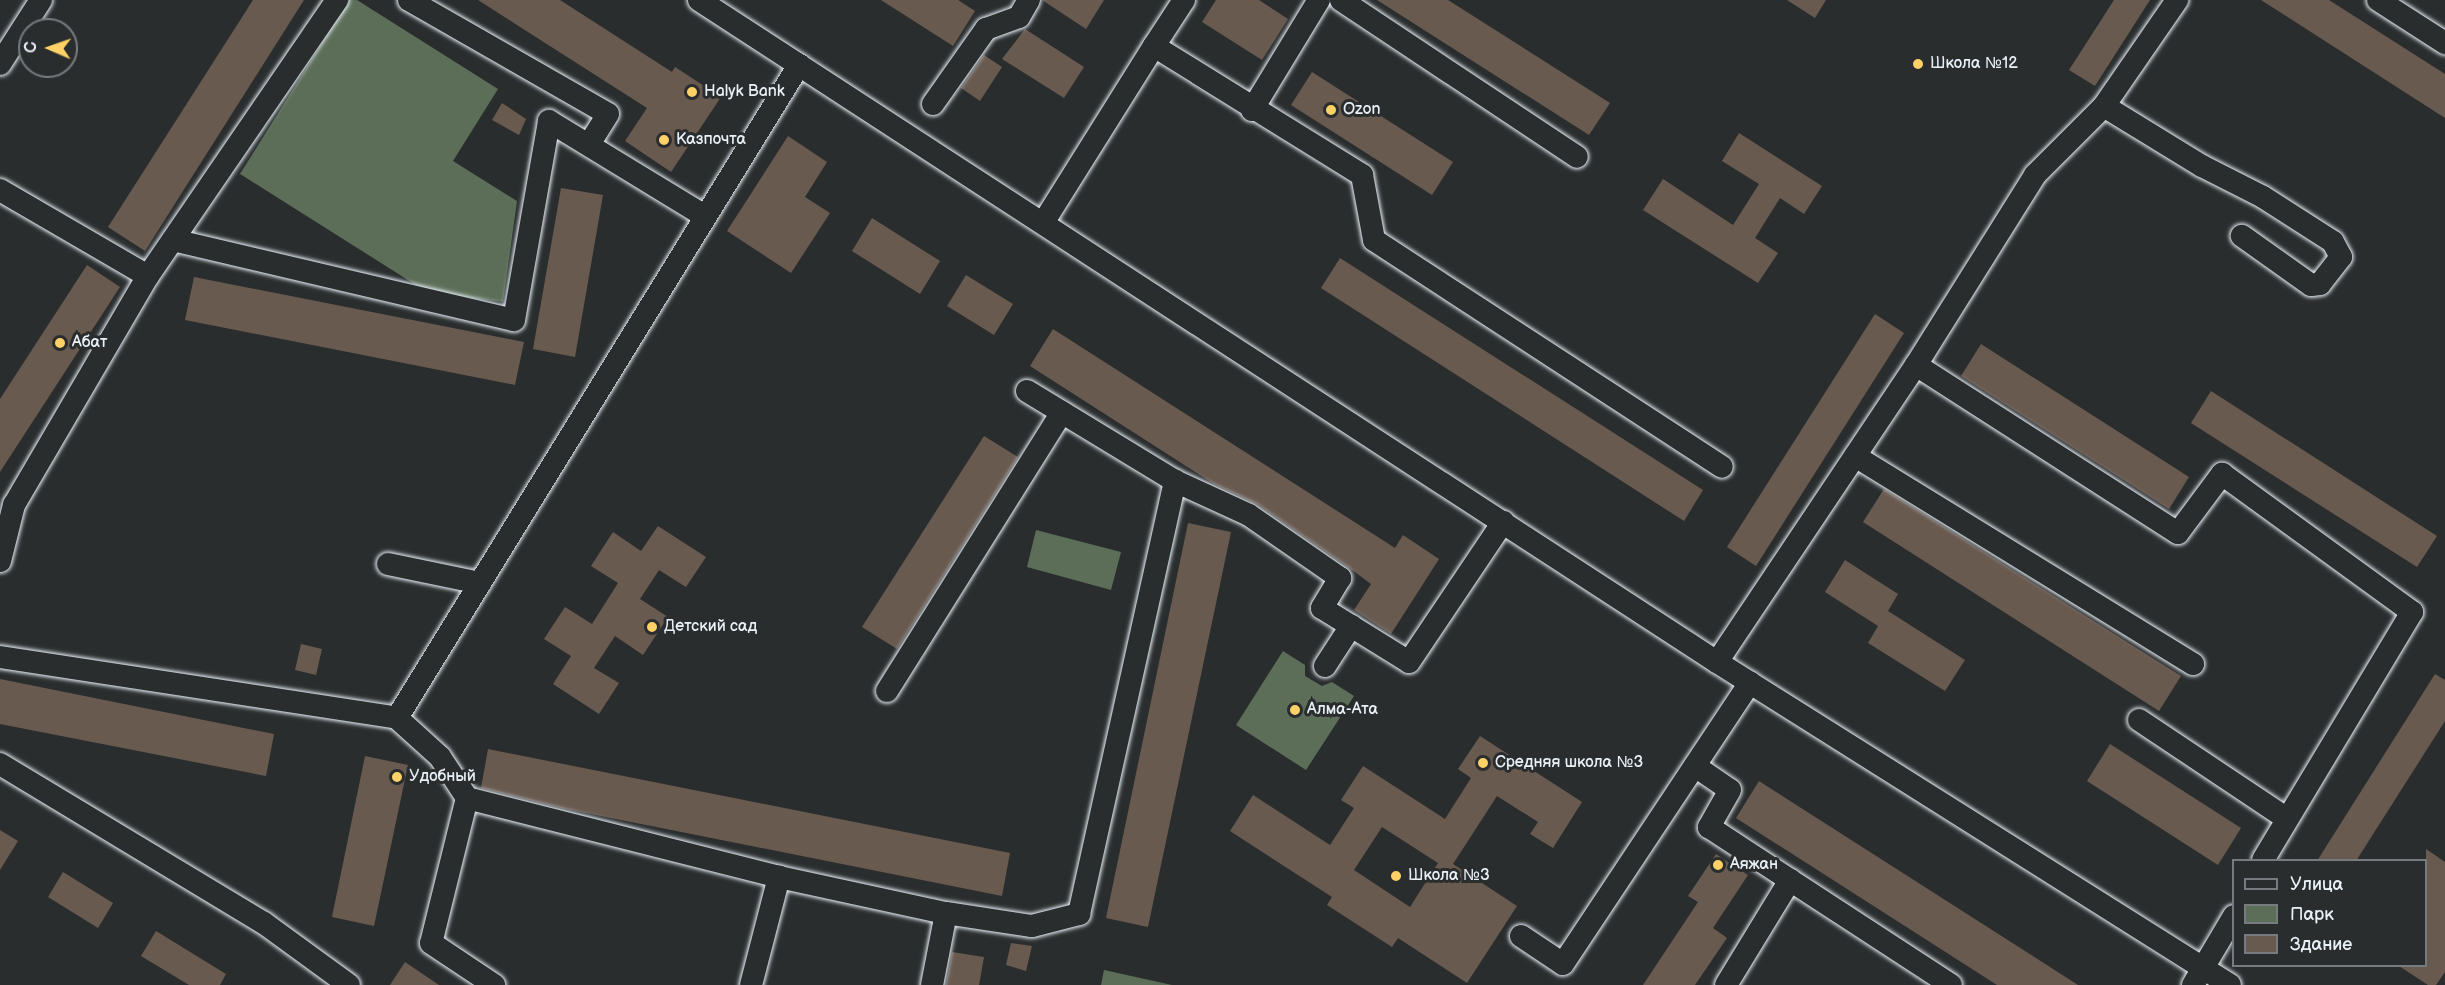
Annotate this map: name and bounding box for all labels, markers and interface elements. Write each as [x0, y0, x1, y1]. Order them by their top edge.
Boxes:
north arrow [18, 18, 78, 78]
text: С [22, 42, 41, 53]
place label: Школа №12 [1930, 54, 2018, 74]
marker: Школа №12 [1911, 57, 1925, 71]
place label: Halyk Bank [704, 82, 785, 102]
marker: Halyk Bank [685, 85, 699, 99]
place label: Ozon [1343, 100, 1381, 120]
marker: Ozon [1324, 103, 1338, 117]
place label: Казпочта [676, 130, 746, 150]
marker: Казпочта [657, 133, 671, 147]
place label: Абат [72, 333, 107, 353]
marker: Абат [53, 336, 67, 350]
place label: Детский сад [664, 617, 757, 637]
marker: Детский сад [645, 620, 659, 634]
place label: Алма-Ата [1307, 700, 1378, 720]
marker: Алма-Ата [1288, 703, 1302, 717]
place label: Средняя школа №3 [1495, 753, 1643, 773]
marker: Средняя школа №3 [1476, 756, 1490, 770]
place label: Удобный [409, 767, 476, 787]
marker: Удобный [390, 770, 404, 784]
place label: Аяжан [1730, 855, 1778, 875]
marker: Аяжан [1711, 858, 1725, 872]
legend [2232, 859, 2427, 967]
place label: Школа №3 [1408, 866, 1490, 886]
marker: Школа №3 [1389, 869, 1403, 883]
text: Улица [2290, 874, 2343, 895]
text: Парк [2290, 904, 2334, 925]
text: Здание [2290, 934, 2352, 955]

